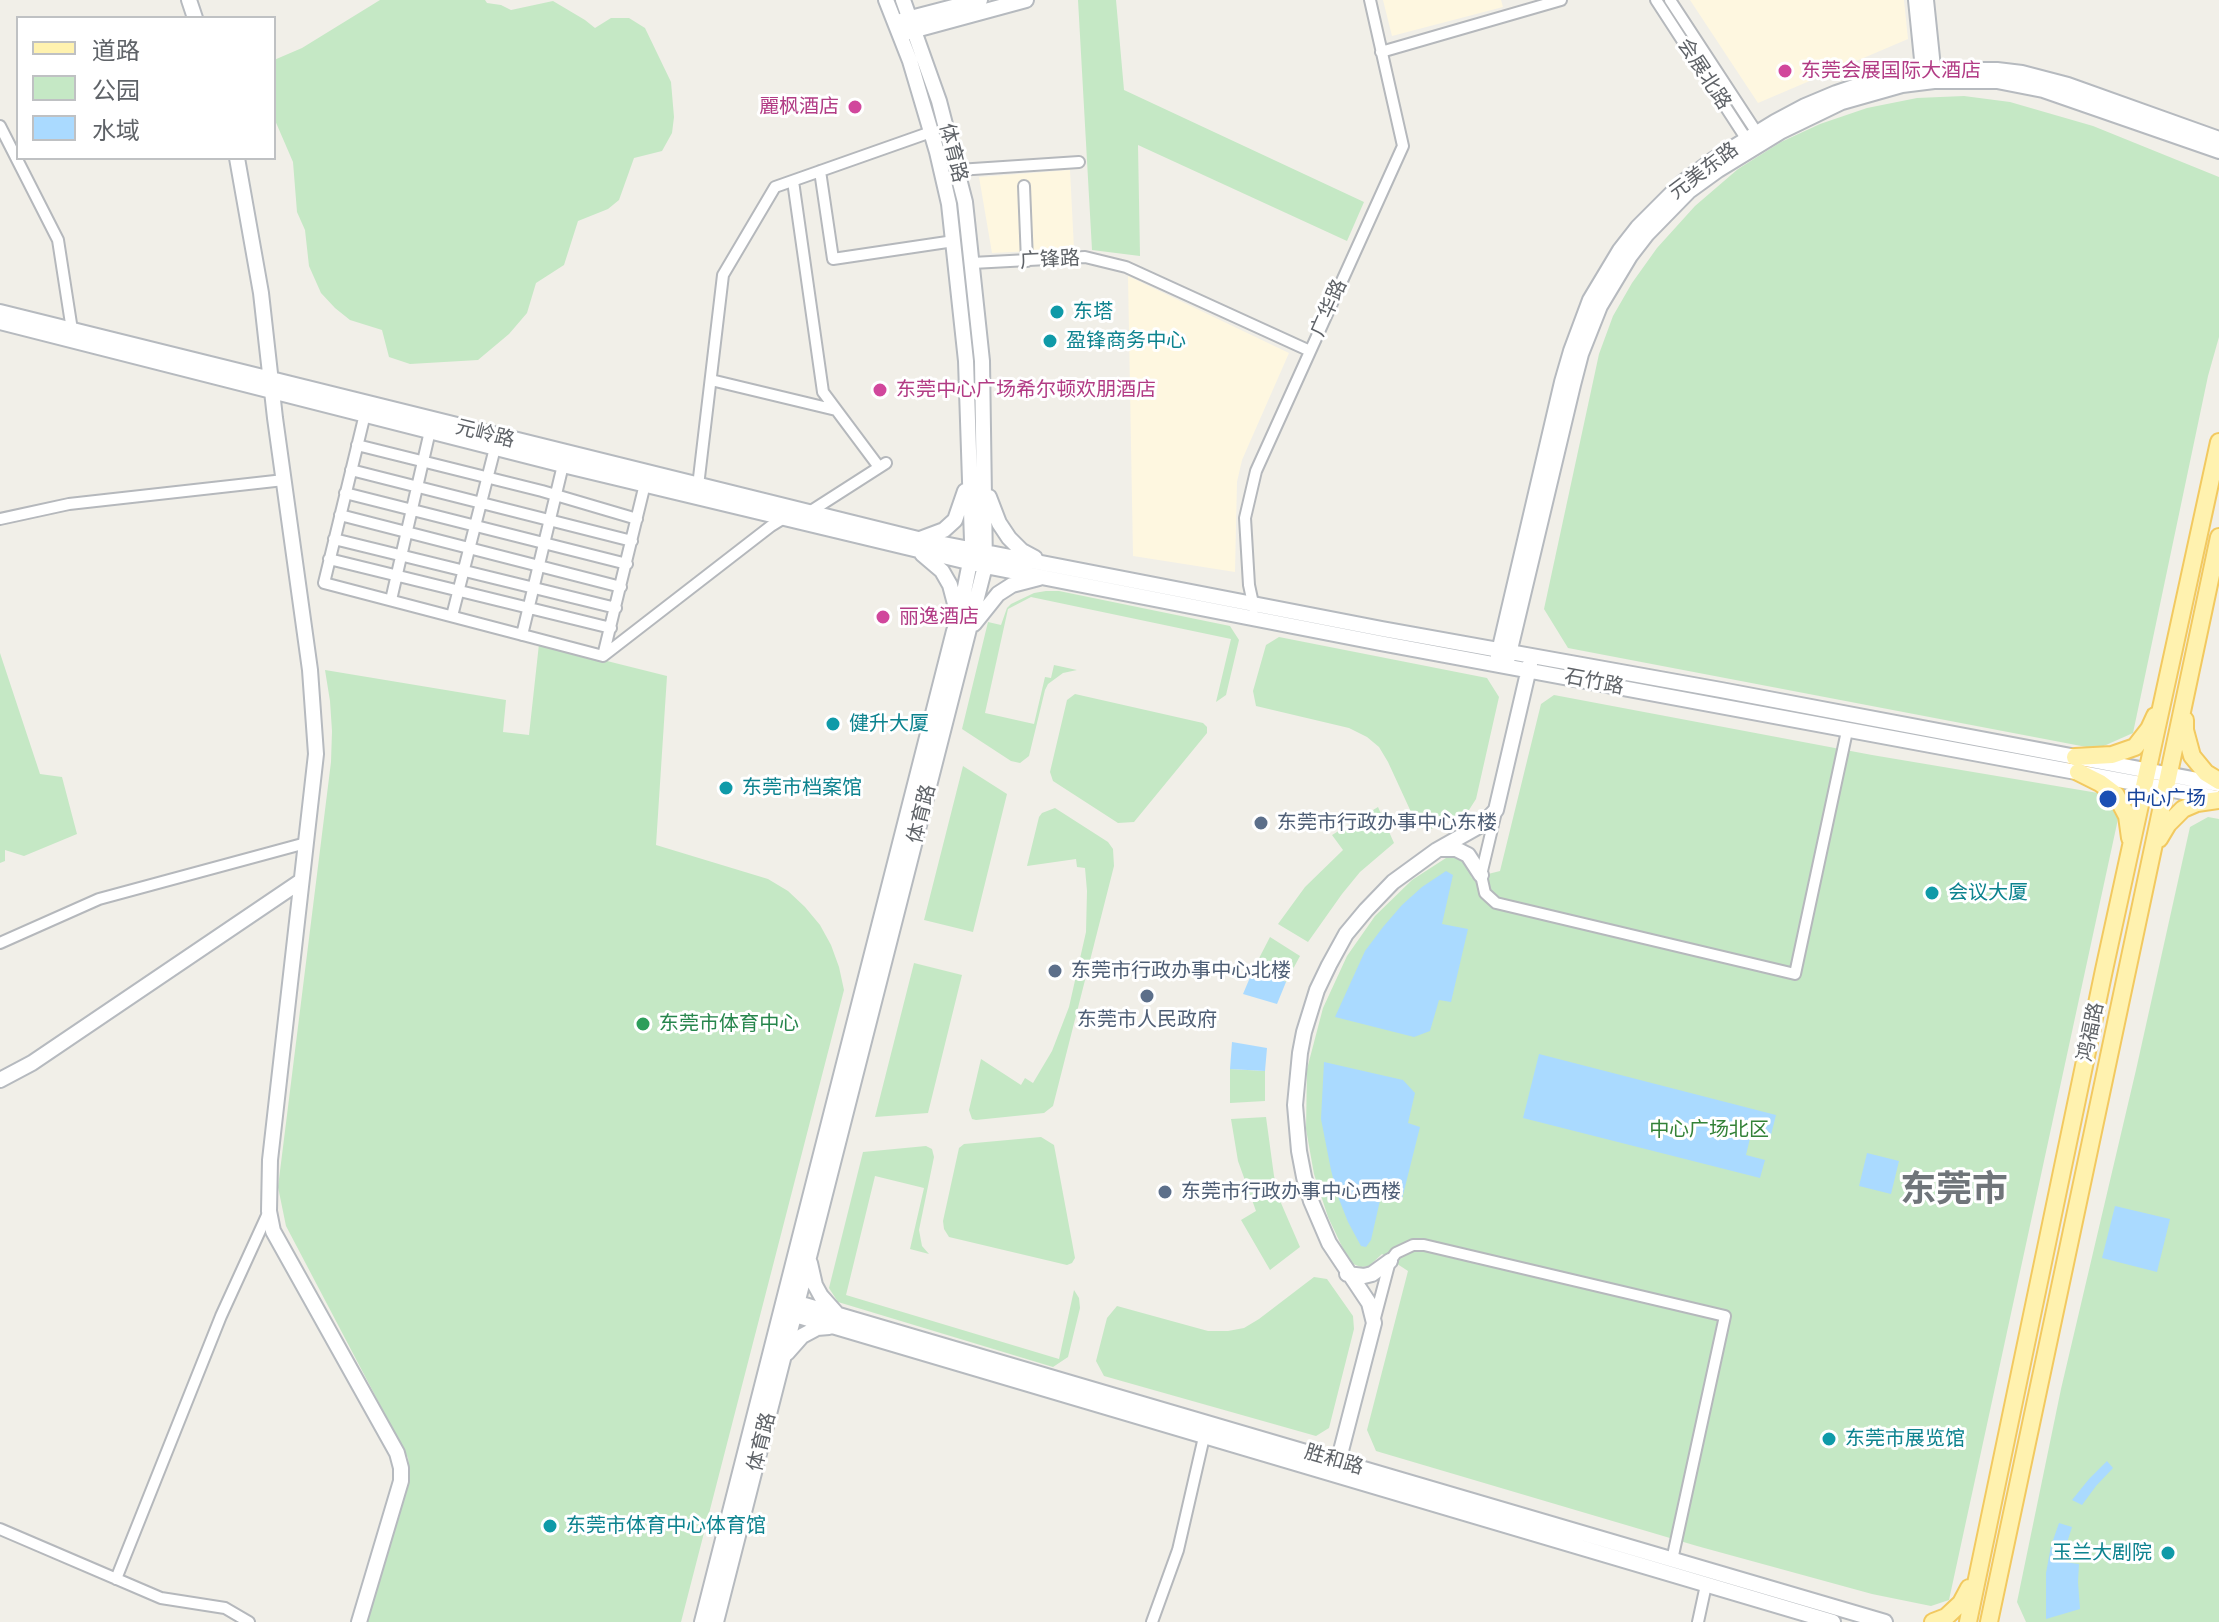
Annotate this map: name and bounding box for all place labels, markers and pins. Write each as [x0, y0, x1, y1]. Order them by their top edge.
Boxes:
place label: 东莞会展国际大酒店 [1801, 59, 1981, 83]
marker: 东莞会展国际大酒店 [1776, 62, 1794, 80]
place label: 麗枫酒店 [759, 95, 839, 119]
marker: 麗枫酒店 [846, 98, 864, 116]
place label: 东塔 [1073, 300, 1113, 324]
marker: 东塔 [1048, 303, 1066, 321]
place label: 盈锋商务中心 [1066, 329, 1186, 353]
marker: 盈锋商务中心 [1041, 332, 1059, 350]
place label: 东莞中心广场希尔顿欢朋酒店 [896, 378, 1156, 402]
marker: 东莞中心广场希尔顿欢朋酒店 [871, 381, 889, 399]
place label: 丽逸酒店 [899, 605, 979, 629]
marker: 丽逸酒店 [874, 608, 892, 626]
place label: 健升大厦 [849, 712, 929, 736]
marker: 健升大厦 [824, 715, 842, 733]
place label: 东莞市档案馆 [742, 776, 862, 800]
marker: 东莞市档案馆 [717, 779, 735, 797]
place label: 中心广场 [2126, 787, 2206, 811]
marker: 中心广场 [2097, 788, 2119, 810]
place label: 东莞市行政办事中心东楼 [1277, 811, 1497, 835]
marker: 东莞市行政办事中心东楼 [1252, 814, 1270, 832]
place label: 会议大厦 [1948, 881, 2028, 905]
marker: 会议大厦 [1923, 884, 1941, 902]
place label: 东莞市行政办事中心北楼 [1071, 959, 1291, 983]
marker: 东莞市行政办事中心北楼 [1046, 962, 1064, 980]
marker: 东莞市人民政府 [1138, 987, 1156, 1005]
place label: 东莞市人民政府 [1077, 1008, 1217, 1032]
place label: 东莞市体育中心 [659, 1012, 799, 1036]
marker: 东莞市体育中心 [634, 1015, 652, 1033]
place label: 东莞市行政办事中心西楼 [1181, 1180, 1401, 1204]
marker: 东莞市行政办事中心西楼 [1156, 1183, 1174, 1201]
place label: 东莞市展览馆 [1845, 1427, 1965, 1451]
marker: 东莞市展览馆 [1820, 1430, 1838, 1448]
place label: 东莞市体育中心体育馆 [566, 1514, 766, 1538]
marker: 东莞市体育中心体育馆 [541, 1517, 559, 1535]
place label: 玉兰大剧院 [2052, 1541, 2152, 1565]
marker: 玉兰大剧院 [2159, 1544, 2177, 1562]

